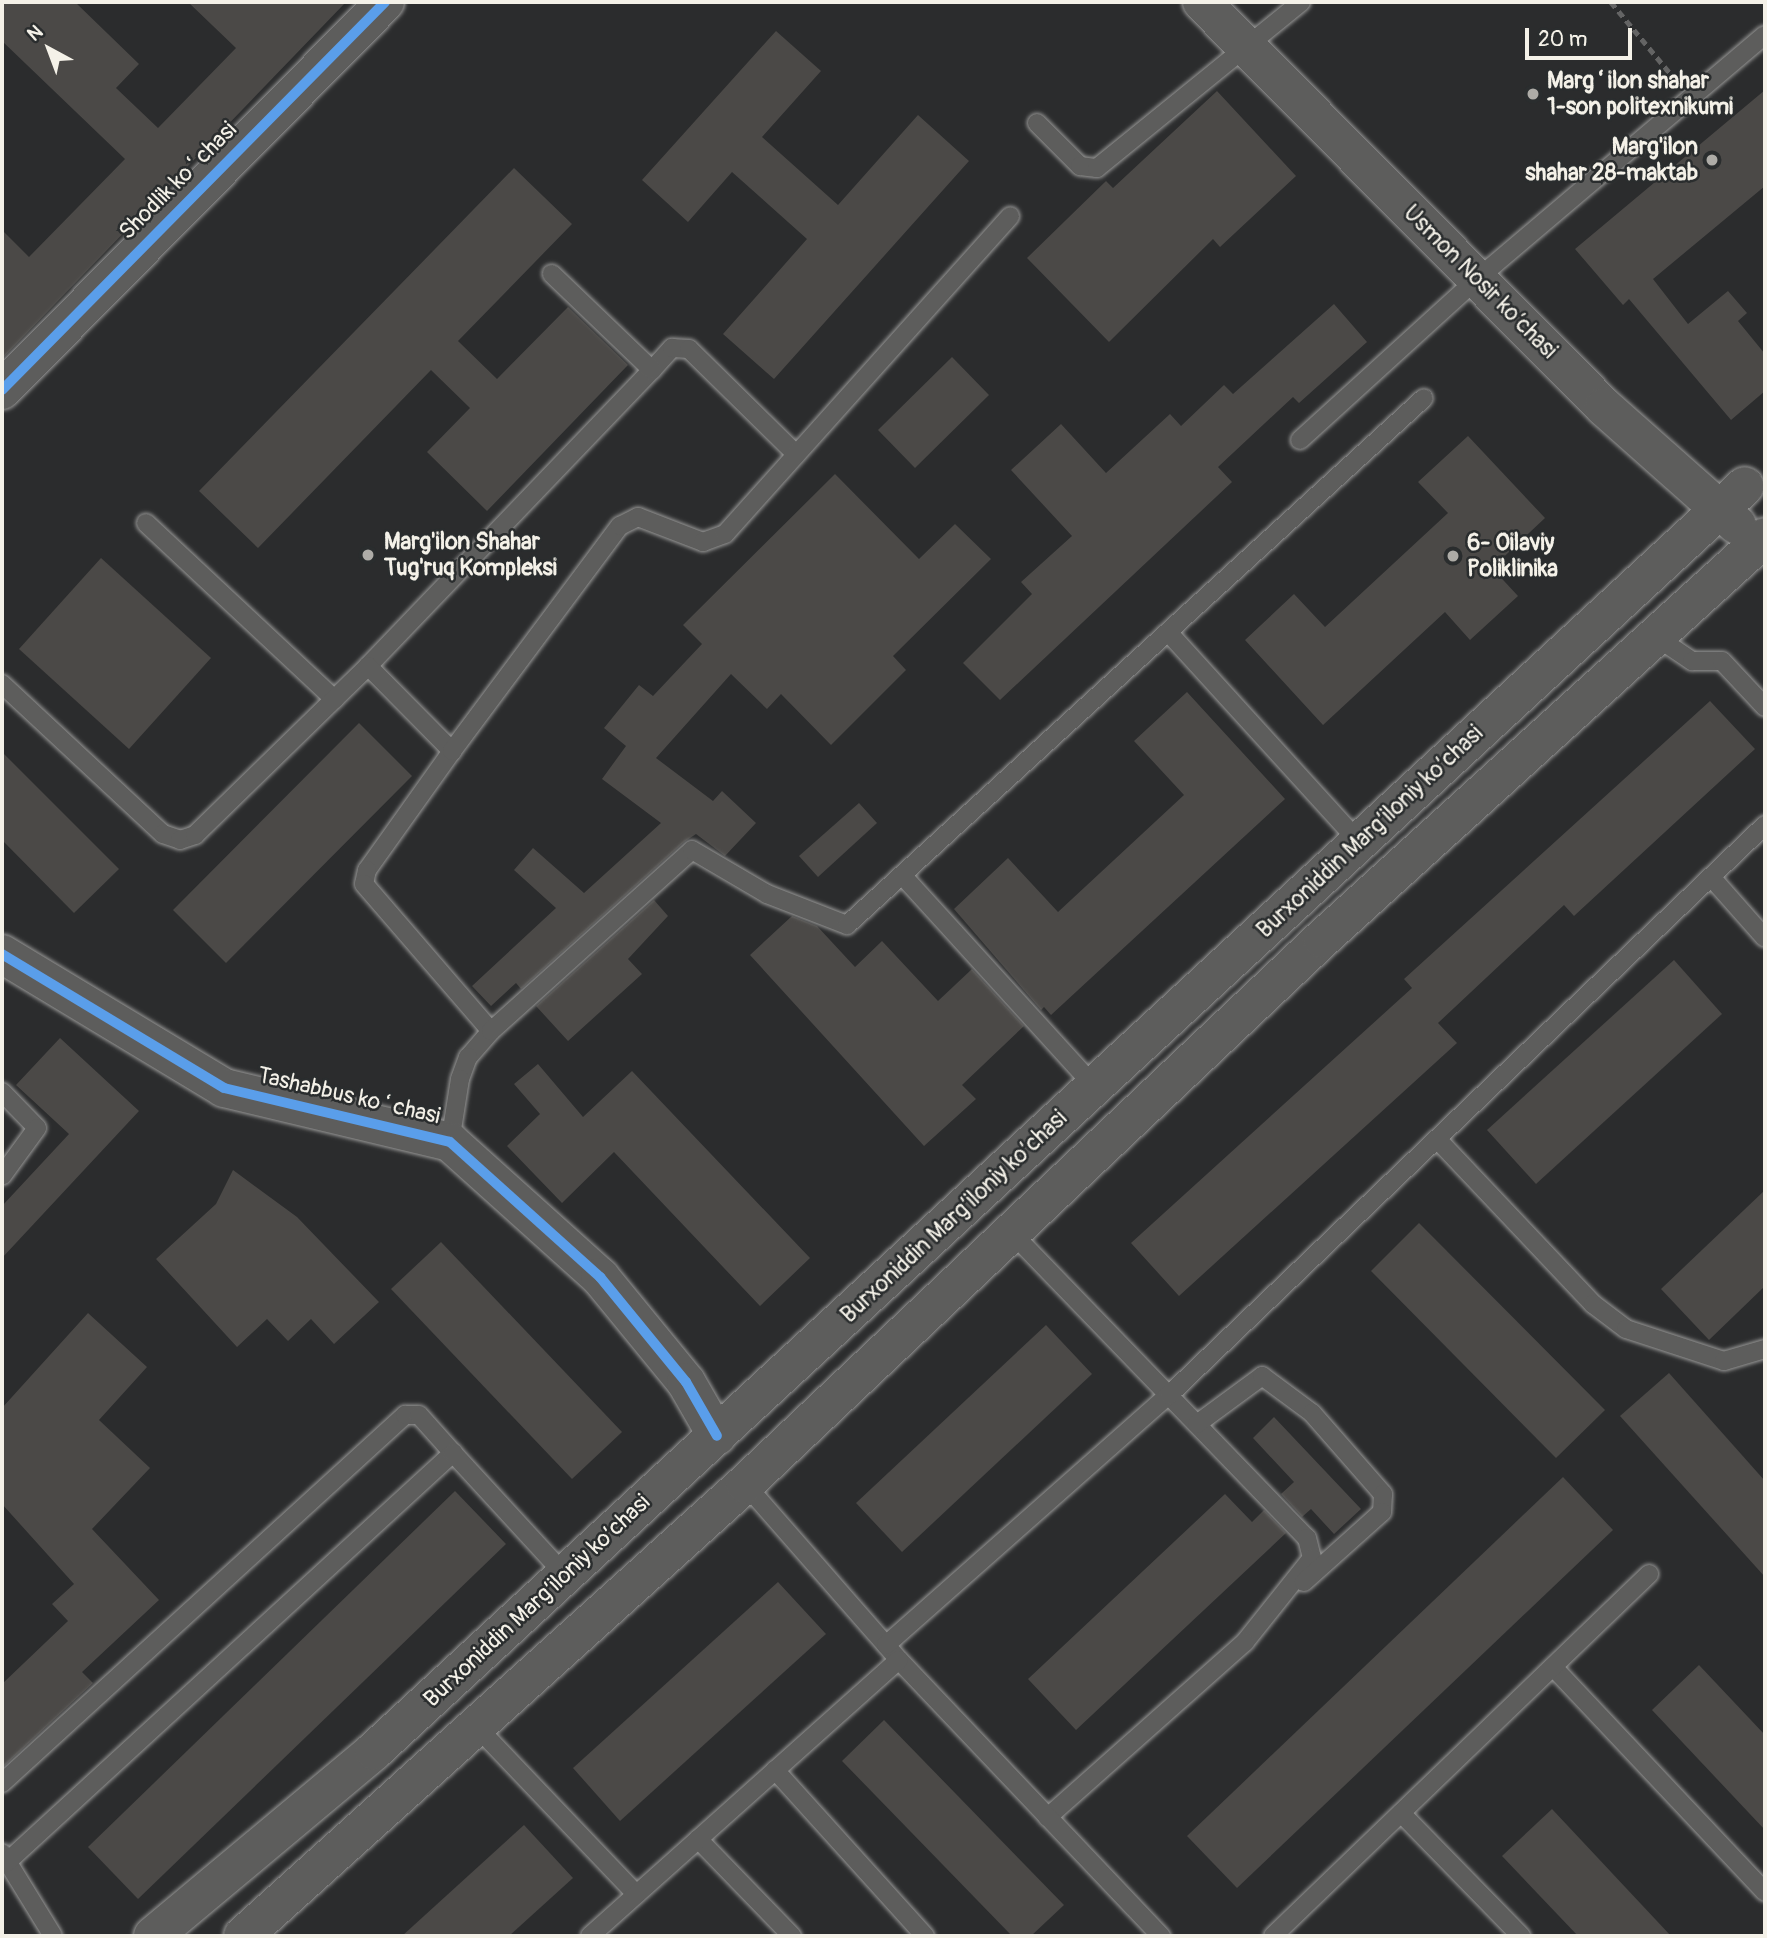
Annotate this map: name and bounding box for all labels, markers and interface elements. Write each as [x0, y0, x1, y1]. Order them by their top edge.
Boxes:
north arrow [14, 14, 84, 84]
scale bar [1529, 14, 1636, 58]
text: N [22, 20, 48, 46]
text: 20 m [1538, 26, 1587, 53]
place label: Margʻilon shahar 1-son politexnikumi [1547, 67, 1733, 121]
marker: Margʻilon shahar 1-son politexnikumi [1525, 86, 1541, 102]
street label: Shodlik koʻchasi [113, 116, 243, 246]
place label: Marg'ilon shahar 28-maktab [1525, 133, 1698, 187]
marker: Marg'ilon shahar 28-maktab [1704, 152, 1720, 168]
street label: Usmon Nosir ko‘chasi [1397, 199, 1563, 365]
place label: Marg'ilon Shahar Tug'ruq Kompleksi [384, 528, 557, 582]
place label: 6- Oilaviy Poliklinika [1467, 529, 1558, 583]
marker: Marg'ilon Shahar Tug'ruq Kompleksi [358, 545, 378, 565]
marker: 6- Oilaviy Poliklinika [1445, 548, 1461, 564]
street label: Burxoniddin Marg’iloniy ko’chasi [1251, 720, 1489, 944]
street label: Tashabbus koʻchasi [255, 1062, 443, 1130]
street label: Burxoniddin Marg’iloniy ko’chasi [835, 1105, 1073, 1329]
street label: Burxoniddin Marg’iloniy ko’chasi [418, 1489, 656, 1713]

